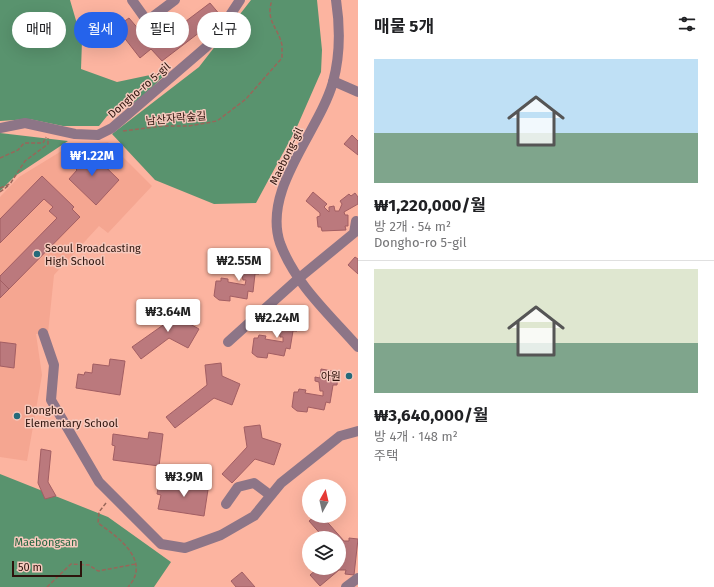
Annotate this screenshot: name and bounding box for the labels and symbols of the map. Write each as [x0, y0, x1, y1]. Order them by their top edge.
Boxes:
street label: Dongho-ro 5-gil [106, 60, 173, 121]
street label: 남산자락숲길 [145, 109, 207, 128]
street label: Maebong-gil [267, 125, 306, 187]
pin: ₩1.22M [59, 143, 125, 177]
place label: Seoul Broadcasting High School [45, 242, 141, 268]
pin: ₩2.55M [206, 248, 272, 282]
marker: Seoul Broadcasting High School [32, 249, 42, 259]
pin: ₩3.64M [135, 299, 201, 333]
pin: ₩2.24M [244, 305, 310, 339]
place label: 아원 [321, 370, 341, 383]
marker: 아원 [344, 371, 354, 381]
place label: Dongho Elementary School [25, 404, 118, 430]
marker: Dongho Elementary School [12, 411, 22, 421]
pin: ₩3.9M [156, 464, 212, 498]
north arrow [302, 479, 346, 523]
park label: Maebongsan [14, 536, 78, 549]
scale bar [12, 559, 82, 578]

